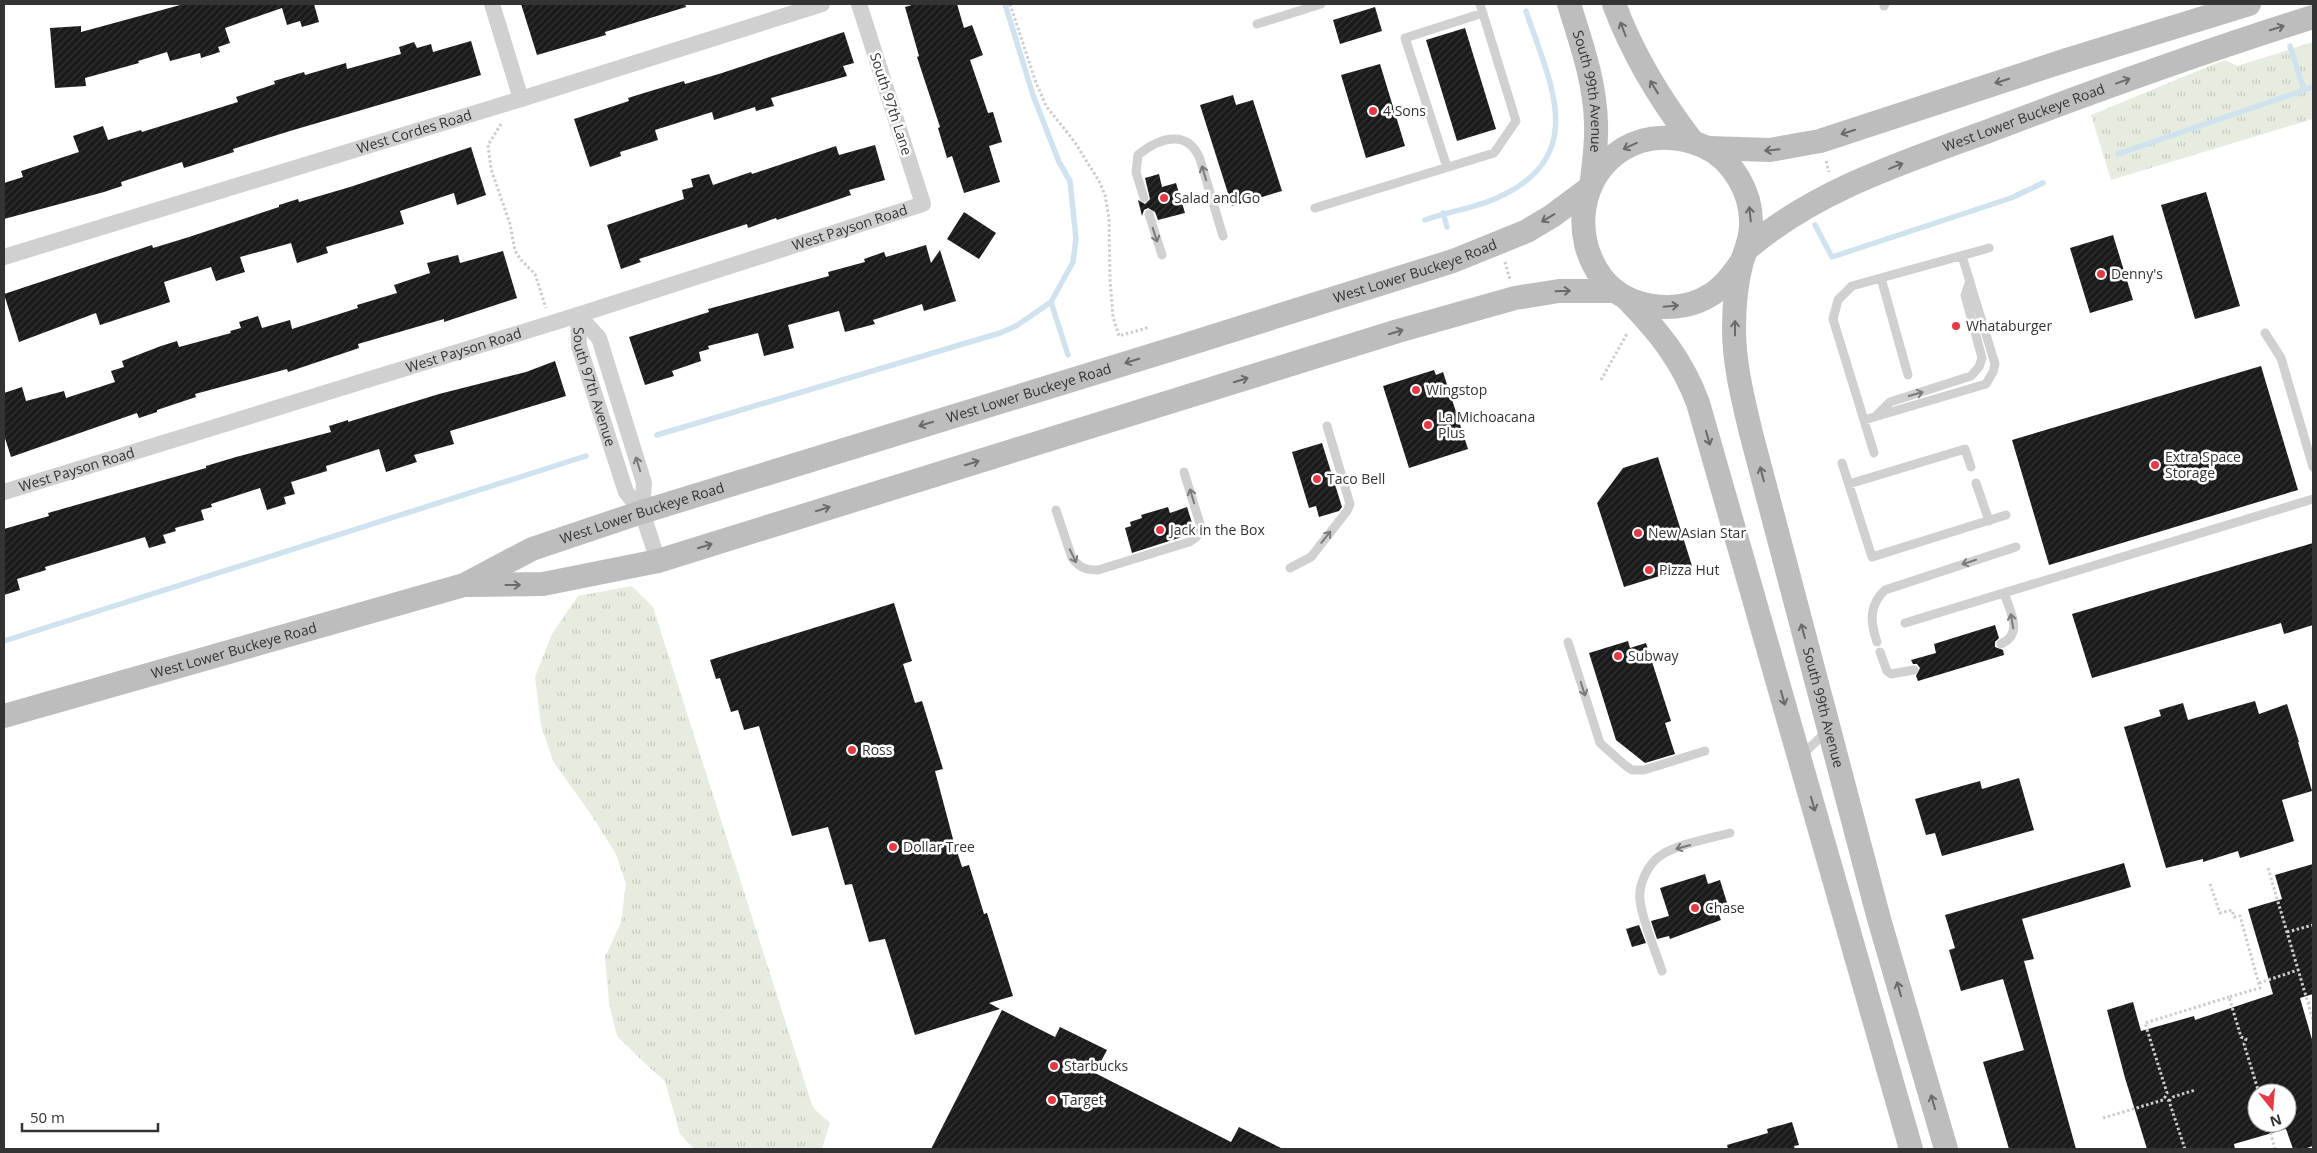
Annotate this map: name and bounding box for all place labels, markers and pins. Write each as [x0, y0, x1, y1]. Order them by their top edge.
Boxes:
place label: 4 Sons [1383, 101, 1426, 120]
marker: 4 Sons [1367, 105, 1379, 117]
place label: Salad and Go [1174, 188, 1260, 207]
marker: Salad and Go [1158, 192, 1170, 204]
place label: Denny's [2111, 264, 2163, 283]
marker: Denny's [2095, 268, 2107, 280]
place label: Whataburger [1966, 316, 2052, 335]
marker: Whataburger [1950, 320, 1962, 332]
place label: Wingstop [1426, 380, 1487, 399]
marker: Wingstop [1410, 384, 1422, 396]
place label: La Michoacana Plus [1438, 407, 1535, 442]
marker: La Michoacana Plus [1422, 419, 1434, 431]
place label: Extra Space Storage [2165, 447, 2241, 482]
marker: Extra Space Storage [2149, 459, 2161, 471]
place label: Taco Bell [1327, 469, 1385, 488]
marker: Taco Bell [1311, 473, 1323, 485]
place label: Jack in the Box [1168, 520, 1266, 539]
place label: New Asian Star [1648, 523, 1746, 542]
marker: Jack in the Box [1154, 524, 1166, 536]
marker: New Asian Star [1632, 527, 1644, 539]
place label: Pizza Hut [1659, 560, 1719, 579]
marker: Pizza Hut [1643, 564, 1655, 576]
place label: Subway [1628, 646, 1679, 665]
marker: Subway [1612, 650, 1624, 662]
place label: Ross [862, 740, 893, 759]
marker: Ross [846, 744, 858, 756]
place label: Dollar Tree [903, 837, 975, 856]
marker: Dollar Tree [887, 841, 899, 853]
place label: Chase [1705, 898, 1745, 917]
marker: Chase [1689, 902, 1701, 914]
place label: Starbucks [1064, 1056, 1128, 1075]
marker: Starbucks [1048, 1060, 1060, 1072]
place label: Target [1062, 1090, 1104, 1109]
marker: Target [1046, 1094, 1058, 1106]

